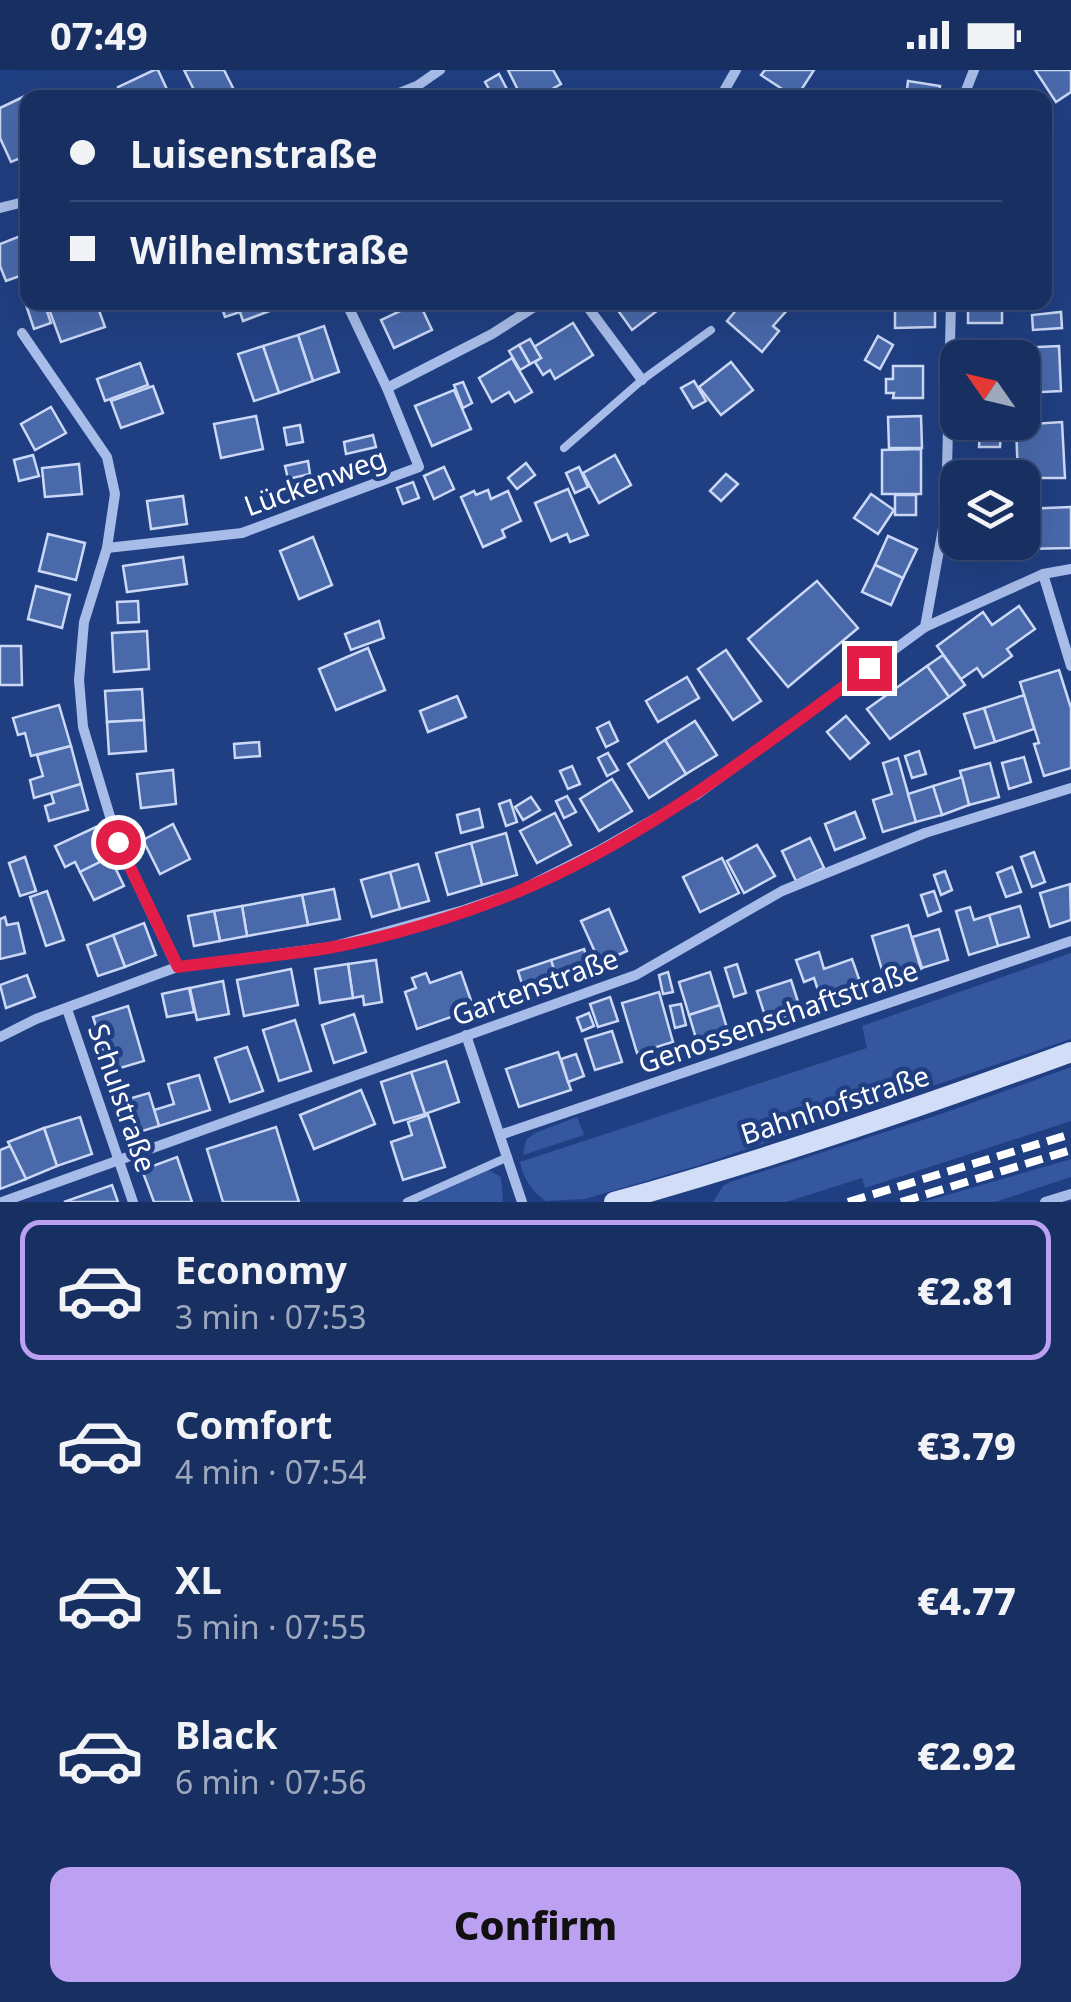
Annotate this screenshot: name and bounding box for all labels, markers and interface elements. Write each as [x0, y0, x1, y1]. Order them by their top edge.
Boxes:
text: 07:49 [50, 9, 148, 61]
text: Luisenstraße [130, 127, 378, 179]
text: Wilhelmstraße [130, 223, 409, 275]
north arrow [940, 340, 1040, 440]
map controls [940, 340, 1040, 560]
street label: Lückenweg [238, 438, 391, 524]
button: layers [940, 460, 1040, 560]
route end [847, 646, 892, 691]
route start [96, 820, 141, 865]
street label: Gartenstraße [446, 938, 623, 1034]
street label: Genossenschaftstraße [633, 950, 923, 1082]
street label: Schulstraße [80, 1019, 166, 1177]
street label: Bahnhofstraße [736, 1056, 934, 1152]
text: Economy [175, 1243, 347, 1295]
icon: car [55, 1245, 145, 1335]
text: €2.81 [917, 1264, 1016, 1316]
text: 3 min · 07:53 [175, 1295, 367, 1338]
text: Comfort [175, 1398, 332, 1450]
icon: car [55, 1400, 145, 1490]
text: €3.79 [917, 1419, 1016, 1471]
text: 4 min · 07:54 [175, 1450, 367, 1493]
text: XL [175, 1553, 222, 1605]
icon: car [55, 1555, 145, 1645]
text: €4.77 [917, 1574, 1016, 1626]
text: 5 min · 07:55 [175, 1605, 367, 1648]
text: Black [175, 1708, 278, 1760]
icon: car [55, 1710, 145, 1800]
text: €2.92 [917, 1729, 1016, 1781]
text: 6 min · 07:56 [175, 1760, 367, 1803]
button: Confirm [50, 1867, 1021, 1982]

